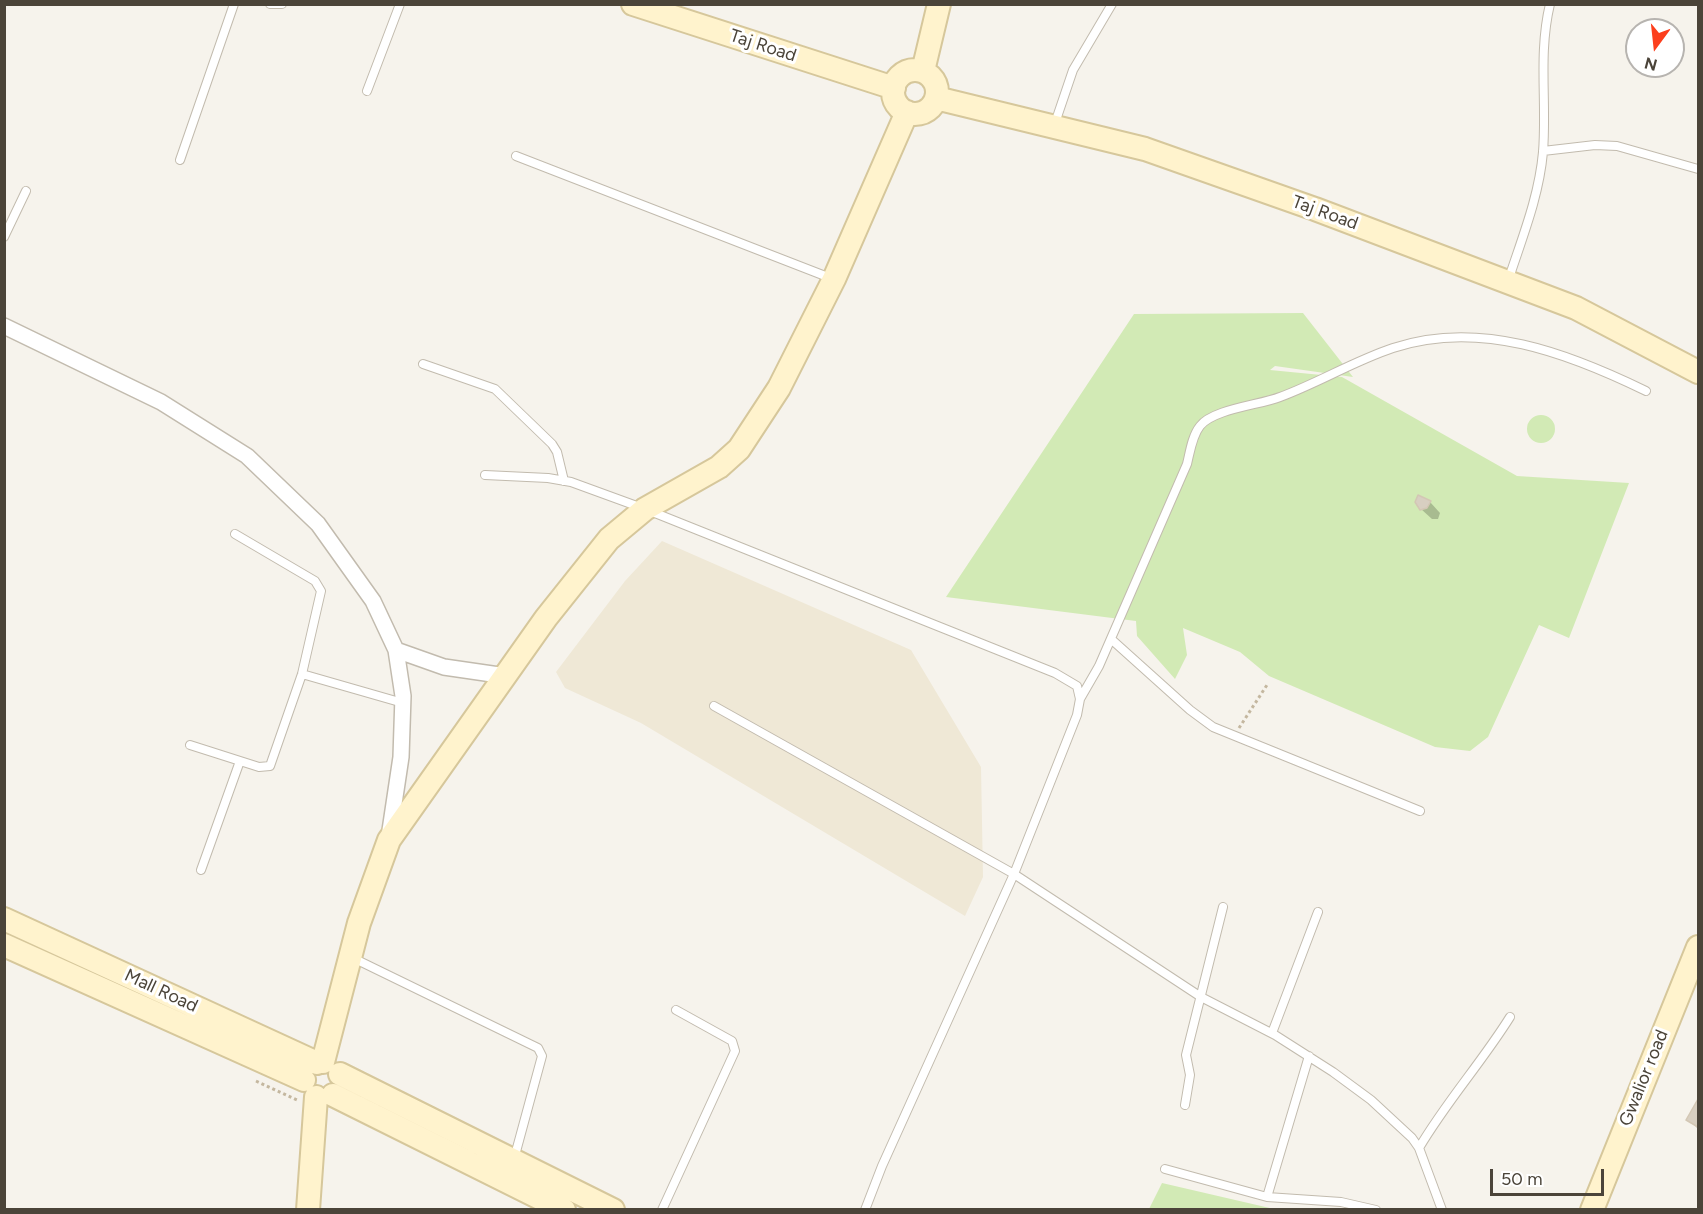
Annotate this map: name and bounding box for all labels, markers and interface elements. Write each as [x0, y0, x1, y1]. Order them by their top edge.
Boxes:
north arrow [1625, 18, 1685, 78]
street label: Taj Road [727, 25, 799, 67]
text: N [1642, 53, 1659, 75]
street label: Taj Road [1289, 191, 1361, 235]
street label: Mall Road [121, 965, 201, 1017]
street label: Gwalior road [1615, 1027, 1673, 1129]
scale bar [1493, 1157, 1607, 1195]
text: 50 m [1501, 1168, 1543, 1190]

